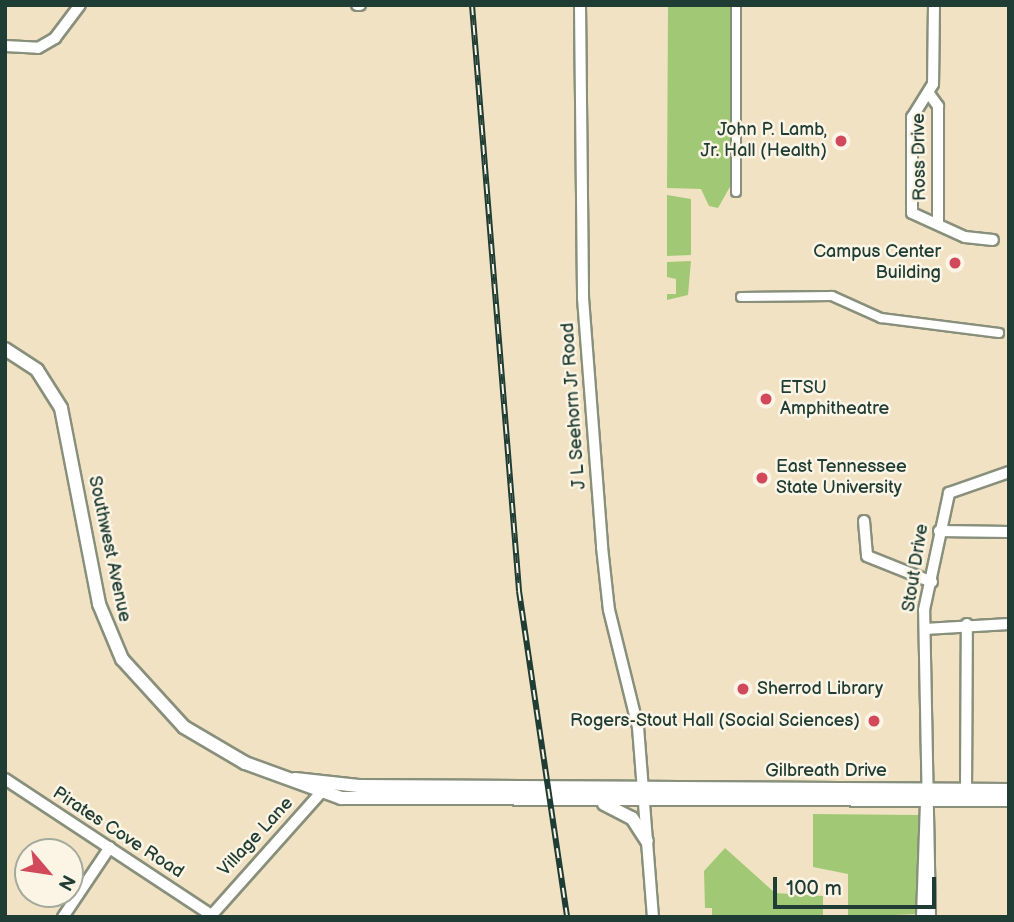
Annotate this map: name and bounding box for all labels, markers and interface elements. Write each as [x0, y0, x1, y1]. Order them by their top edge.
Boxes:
street label: Ross Drive [908, 113, 932, 201]
place label: John P. Lamb, Jr. Hall (Health) [701, 120, 827, 162]
marker: John P. Lamb, Jr. Hall (Health) [833, 133, 849, 149]
place label: Campus Center Building [813, 242, 941, 284]
marker: Campus Center Building [947, 255, 963, 271]
street label: J L Seehorn Jr Road [557, 321, 591, 491]
place label: ETSU Amphitheatre [780, 378, 889, 420]
marker: ETSU Amphitheatre [758, 391, 774, 407]
place label: East Tennessee State University [776, 457, 907, 500]
marker: East Tennessee State University [754, 470, 770, 486]
street label: Southwest Avenue [83, 474, 135, 624]
street label: Stout Drive [898, 523, 934, 613]
place label: Sherrod Library [757, 678, 883, 700]
marker: Sherrod Library [735, 681, 751, 697]
place label: Rogers-Stout Hall (Social Sciences) [570, 710, 860, 732]
marker: Rogers-Stout Hall (Social Sciences) [866, 713, 882, 729]
street label: Gilbreath Drive [765, 760, 887, 782]
street label: Pirates Cove Road [49, 783, 187, 883]
street label: Village Lane [214, 793, 298, 881]
north arrow [14, 838, 84, 908]
scale bar [776, 862, 939, 906]
text: N [53, 871, 80, 894]
text: 100 m [786, 876, 842, 901]

